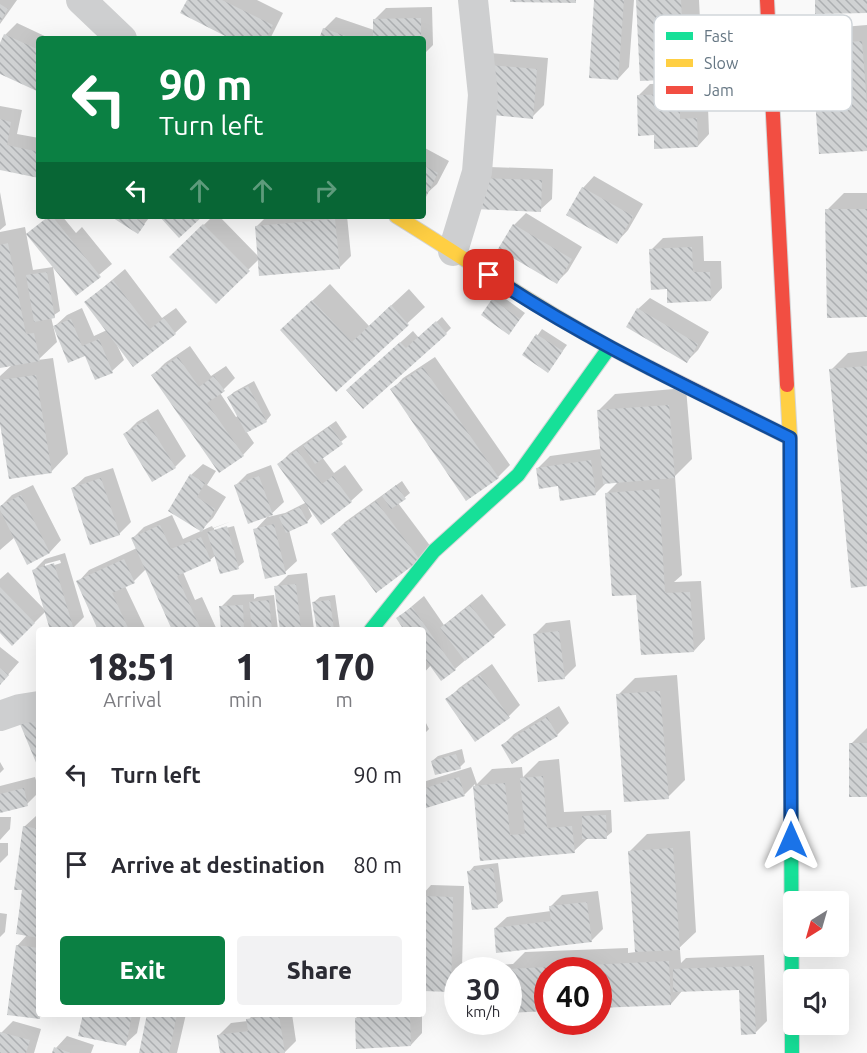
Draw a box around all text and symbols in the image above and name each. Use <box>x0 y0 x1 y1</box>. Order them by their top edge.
legend <box>654 15 852 111</box>
text: Fast <box>704 27 734 45</box>
text: Slow <box>704 54 739 72</box>
icon: left <box>60 60 138 138</box>
text: 90 m <box>159 61 253 108</box>
text: Jam <box>704 81 734 99</box>
text: Turn left <box>159 110 263 140</box>
icon: left <box>120 174 153 207</box>
icon: ahead <box>183 174 216 207</box>
icon: ahead <box>246 174 279 207</box>
icon: right <box>309 174 342 207</box>
pin <box>463 249 514 300</box>
icon: arrive <box>472 258 505 291</box>
text: 18:51 <box>87 646 177 687</box>
text: 1 <box>235 646 256 687</box>
text: 170 <box>314 646 375 687</box>
text: Arrival <box>103 688 162 711</box>
text: min <box>229 688 262 711</box>
text: m <box>336 688 353 711</box>
icon: left <box>60 758 93 791</box>
text: Turn left <box>111 762 201 787</box>
text: 90 m <box>353 762 402 787</box>
position arrow <box>759 808 823 872</box>
icon: arrive <box>60 848 93 881</box>
text: Arrive at destination <box>111 852 325 877</box>
text: 80 m <box>353 852 402 877</box>
north arrow <box>783 891 849 957</box>
map controls <box>783 891 849 1035</box>
button: Exit <box>60 936 225 1005</box>
button: Share <box>237 936 402 1005</box>
speed limit sign: 40 <box>534 957 612 1035</box>
button: sound <box>783 969 849 1035</box>
text: 30 <box>466 972 500 1006</box>
text: km/h <box>466 1003 500 1020</box>

